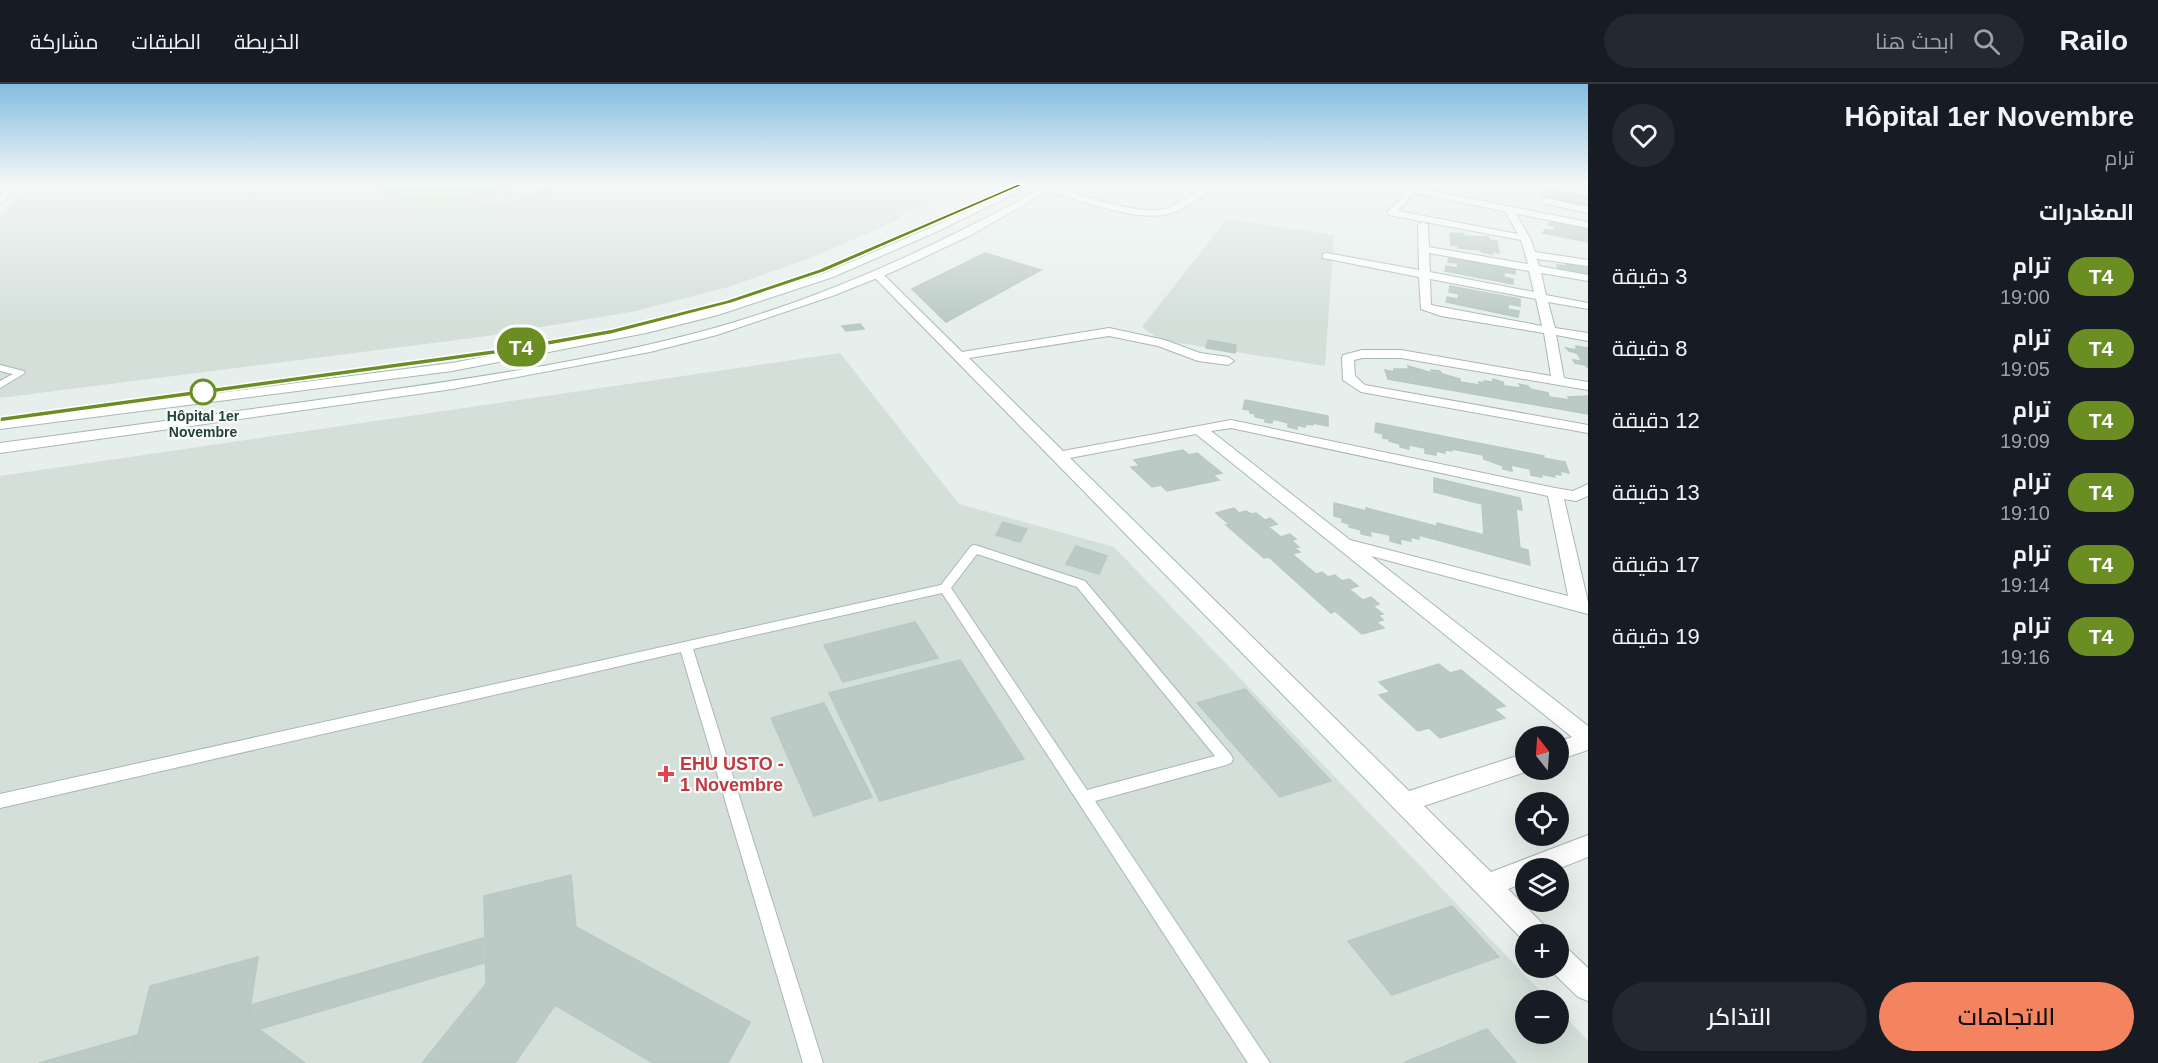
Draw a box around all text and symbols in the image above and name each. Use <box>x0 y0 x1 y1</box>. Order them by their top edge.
search box <box>1604 14 2024 68</box>
icon: search <box>1970 25 2003 58</box>
text: Railo <box>2060 25 2128 56</box>
text: ابحث هنا <box>1875 29 1955 54</box>
text: مشاركة <box>30 30 99 53</box>
text: الطبقات <box>132 30 201 53</box>
text: الخريطة <box>234 30 300 53</box>
text: Hôpital 1er Novembre <box>1845 101 2134 132</box>
button: heart <box>1612 104 1675 167</box>
text: ترام <box>2105 147 2134 169</box>
text: المغادرات <box>2039 200 2134 225</box>
text: ترام <box>2013 253 2050 278</box>
text: 3 دقيقة <box>1612 264 1688 289</box>
text: T4 <box>2089 265 2113 288</box>
text: 19:00 <box>2000 286 2050 308</box>
text: ترام <box>2013 325 2050 350</box>
line badge: T4 <box>494 328 548 366</box>
text: T4 <box>509 336 533 359</box>
text: 8 دقيقة <box>1612 336 1688 361</box>
text: T4 <box>2089 337 2113 360</box>
text: 19:05 <box>2000 358 2050 380</box>
marker: Hôpital 1er Novembre <box>190 379 216 405</box>
text: ترام <box>2013 397 2050 422</box>
place label: Hôpital 1er Novembre <box>167 408 240 440</box>
text: 12 دقيقة <box>1612 408 1700 433</box>
text: T4 <box>2089 409 2113 432</box>
text: 19:09 <box>2000 430 2050 452</box>
text: ترام <box>2013 469 2050 494</box>
text: 13 دقيقة <box>1612 480 1700 505</box>
text: T4 <box>2089 481 2113 504</box>
text: 19:10 <box>2000 502 2050 524</box>
text: ترام <box>2013 541 2050 566</box>
text: 17 دقيقة <box>1612 552 1700 577</box>
text: T4 <box>2089 553 2113 576</box>
text: 19:14 <box>2000 574 2050 596</box>
text: ترام <box>2013 613 2050 638</box>
text: 19 دقيقة <box>1612 624 1700 649</box>
text: T4 <box>2089 625 2113 648</box>
text: 19:16 <box>2000 646 2050 668</box>
north arrow <box>1515 726 1569 780</box>
map controls <box>1515 726 1569 1044</box>
place label: EHU USTO - 1 Novembre <box>680 754 784 795</box>
marker: EHU USTO - 1 Novembre <box>657 765 675 783</box>
button: locate <box>1515 792 1569 846</box>
button: layers <box>1515 858 1569 912</box>
button: + <box>1515 924 1569 978</box>
button: التذاكر <box>1612 982 1867 1051</box>
button: الاتجاهات <box>1879 982 2134 1051</box>
button: − <box>1515 990 1569 1044</box>

